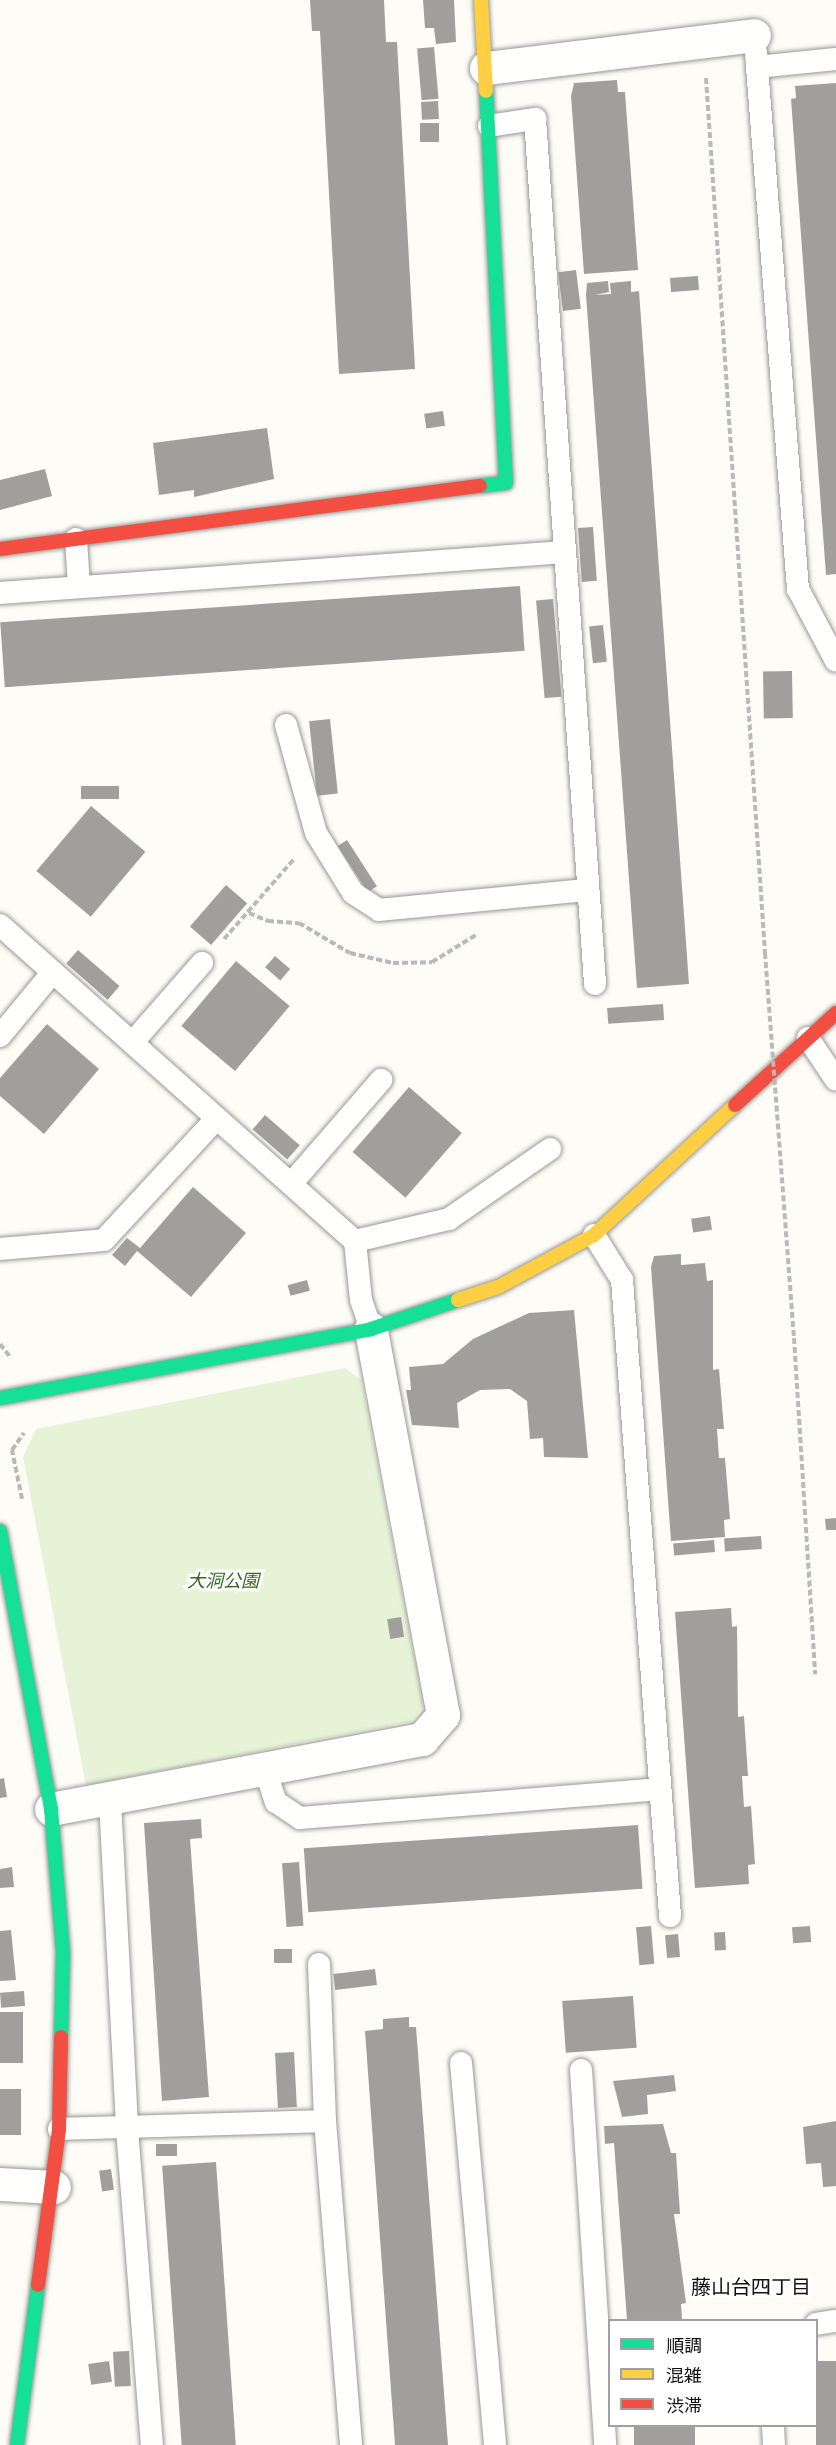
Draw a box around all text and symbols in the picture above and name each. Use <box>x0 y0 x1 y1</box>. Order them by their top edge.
park label: 大洞公園 <box>187 1570 259 1592</box>
district label: 藤山台四丁目 <box>691 2275 811 2299</box>
legend <box>608 2319 818 2427</box>
text: 順調 <box>666 2335 702 2356</box>
text: 混雑 <box>666 2365 702 2386</box>
text: 渋滞 <box>666 2395 702 2416</box>

